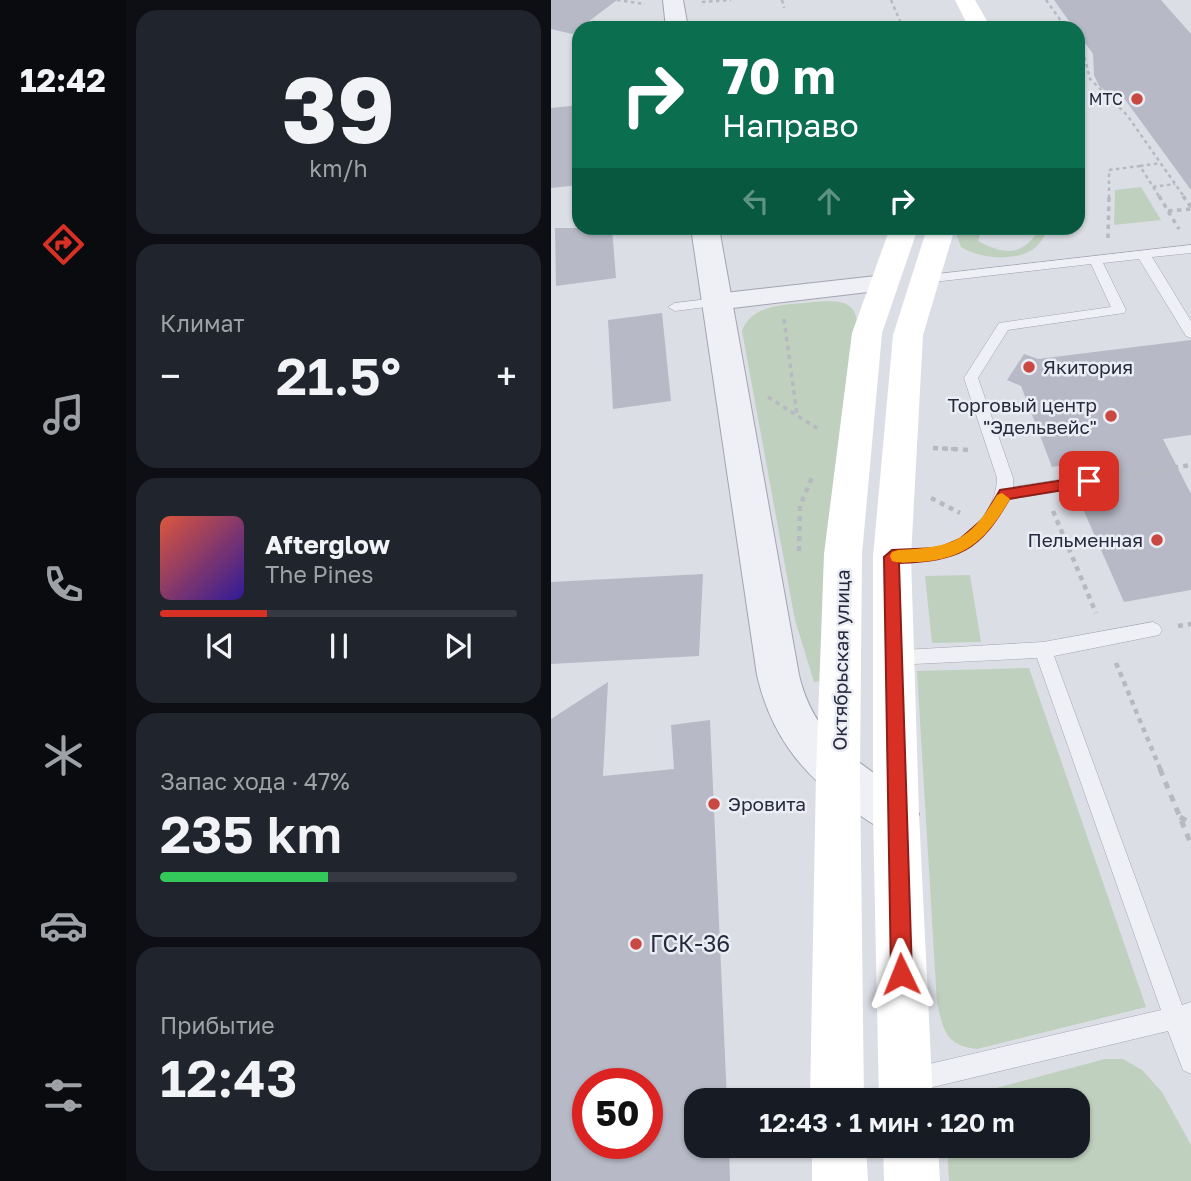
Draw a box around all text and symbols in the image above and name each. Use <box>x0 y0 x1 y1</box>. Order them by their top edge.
text: 70 m <box>722 46 836 105</box>
icon: right <box>607 49 698 140</box>
text: 39 <box>282 54 395 163</box>
text: 12:42 <box>20 61 106 99</box>
place label: МТС <box>1089 89 1123 109</box>
marker: МТС <box>1129 91 1145 107</box>
text: Направо <box>722 106 859 144</box>
text: km/h <box>309 154 368 182</box>
icon: left <box>737 182 775 220</box>
icon: ahead <box>810 182 848 220</box>
icon: right <box>883 182 921 220</box>
icon: directions <box>39 220 88 269</box>
text: Климат <box>160 309 245 337</box>
text: 21.5° <box>276 344 401 406</box>
text: − <box>160 353 181 398</box>
text: + <box>496 353 517 398</box>
place label: Якитория <box>1043 355 1133 378</box>
marker: Якитория <box>1021 359 1037 375</box>
icon: music <box>39 390 88 439</box>
place label: Торговый центр "Эдельвейс" <box>948 393 1097 438</box>
marker: Торговый центр "Эдельвейс" <box>1103 408 1119 424</box>
pin <box>1059 451 1119 511</box>
icon: arrive <box>1070 462 1108 500</box>
place label: Пельменная <box>1027 528 1143 551</box>
text: Afterglow <box>265 529 390 560</box>
marker: Пельменная <box>1149 532 1165 548</box>
icon: phone <box>39 560 88 609</box>
text: The Pines <box>265 560 373 588</box>
street label: Октябрьская улица <box>827 569 854 751</box>
icon: previous <box>201 627 239 665</box>
icon: pause <box>320 627 358 665</box>
icon: next <box>439 627 477 665</box>
icon: climate <box>39 731 88 780</box>
text: Запас хода · 47% <box>160 767 350 795</box>
place label: Эровита <box>728 792 806 815</box>
marker: Эровита <box>706 796 722 812</box>
text: 235 km <box>160 802 342 864</box>
icon: car <box>39 901 88 950</box>
place label: ГСК-36 <box>650 929 730 957</box>
marker: ГСК-36 <box>628 936 644 952</box>
position arrow <box>864 937 938 1011</box>
text: Прибытие <box>160 1011 275 1039</box>
text: 12:43 <box>160 1046 298 1108</box>
speed limit sign: 50 <box>572 1068 663 1159</box>
icon: filters <box>39 1071 88 1120</box>
text: 12:43 · 1 мин · 120 m <box>759 1107 1015 1138</box>

